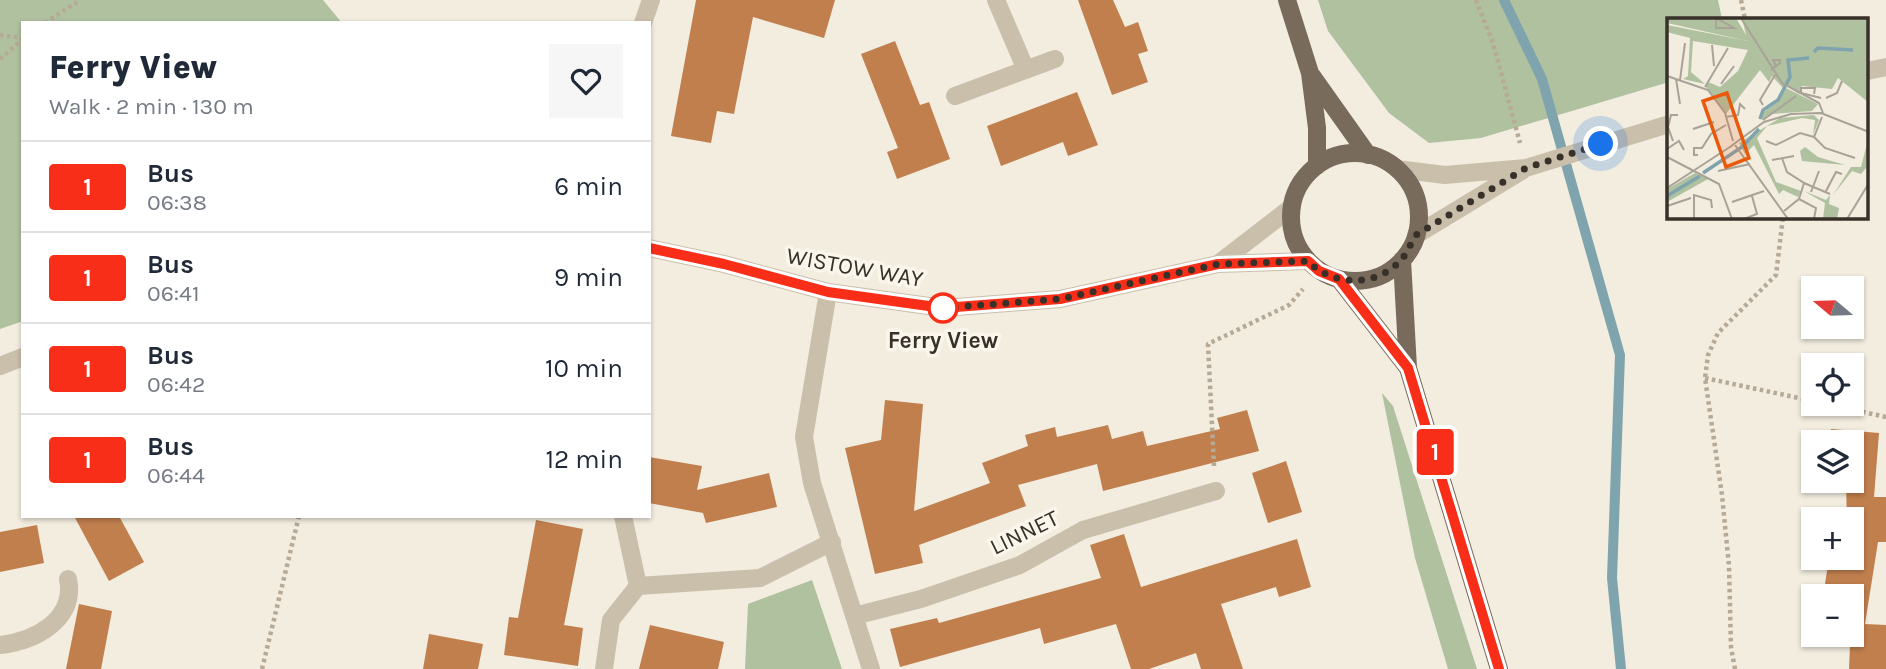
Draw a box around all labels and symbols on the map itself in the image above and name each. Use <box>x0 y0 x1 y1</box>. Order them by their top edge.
inset map <box>1667 18 1868 219</box>
your location <box>1583 126 1618 161</box>
street label: WISTOW WAY <box>784 242 926 293</box>
north arrow <box>1801 276 1864 340</box>
marker: Ferry View <box>928 293 958 323</box>
place label: Ferry View <box>888 327 999 354</box>
line badge: 1 <box>1412 429 1458 475</box>
street label: LINNET <box>985 504 1063 561</box>

